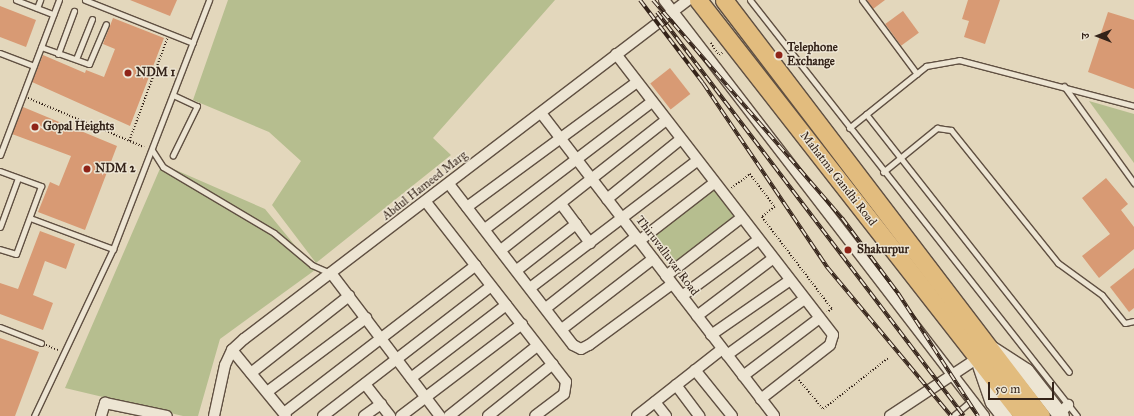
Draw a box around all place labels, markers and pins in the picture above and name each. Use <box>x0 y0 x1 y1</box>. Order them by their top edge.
place label: Telephone Exchange <box>787 41 838 69</box>
marker: Telephone Exchange <box>774 50 784 60</box>
place label: NDM 1 <box>136 66 175 80</box>
marker: NDM 1 <box>123 68 133 78</box>
place label: Gopal Heights <box>43 120 114 134</box>
marker: Gopal Heights <box>30 122 40 132</box>
place label: NDM 2 <box>95 162 135 176</box>
marker: NDM 2 <box>82 164 92 174</box>
place label: Shakurpur <box>857 243 909 257</box>
marker: Shakurpur <box>842 244 854 256</box>

